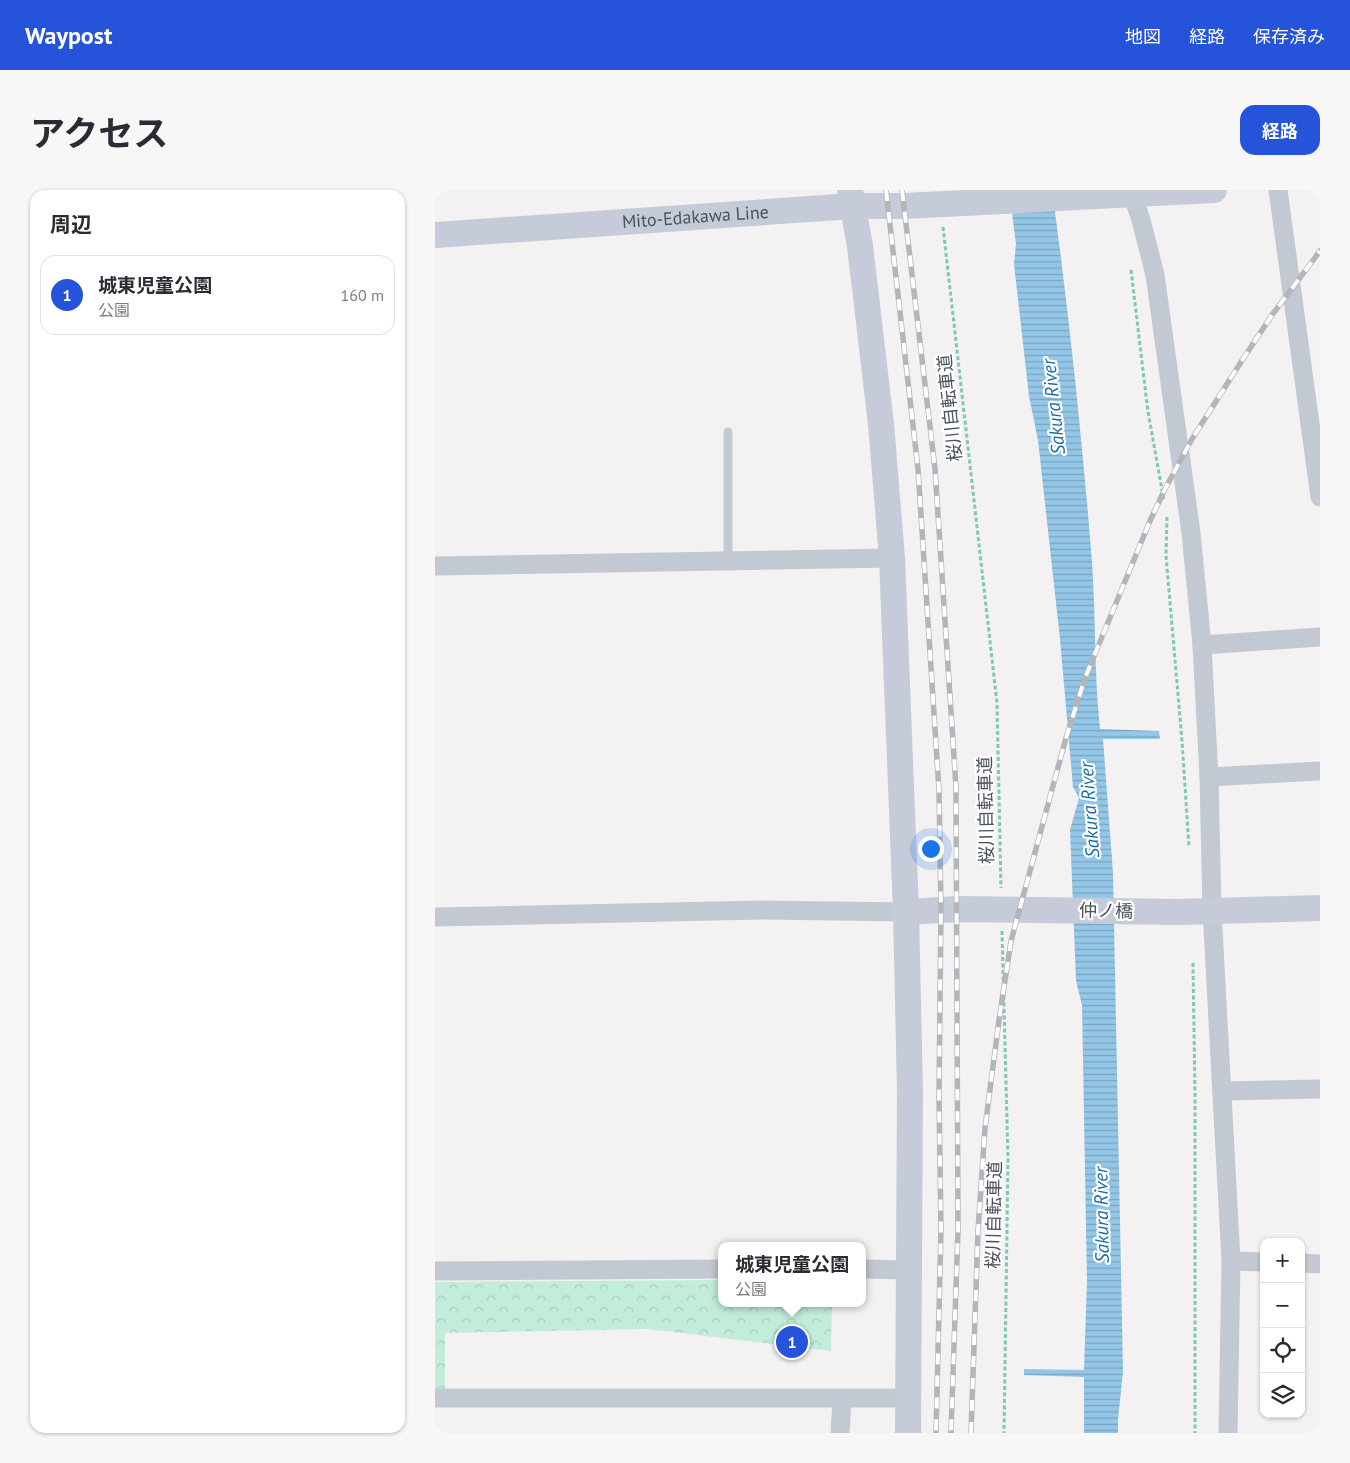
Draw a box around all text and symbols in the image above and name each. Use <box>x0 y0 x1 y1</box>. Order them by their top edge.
text: Waypost <box>25 20 112 51</box>
text: 地図 <box>1125 25 1161 48</box>
text: 経路 <box>1189 25 1225 48</box>
text: 保存済み <box>1253 25 1325 48</box>
button: 経路 <box>1240 105 1320 155</box>
text: アクセス <box>30 110 168 156</box>
street label: Mito-Edakawa Line <box>621 200 770 233</box>
text: 周辺 <box>50 211 92 238</box>
text: 城東児童公園 <box>98 273 212 297</box>
text: 1 <box>62 285 72 305</box>
text: 160 m <box>341 285 384 305</box>
text: 公園 <box>98 300 130 320</box>
street label: 桜川自転車道 <box>932 353 967 463</box>
water label: Sakura River <box>1036 356 1070 456</box>
street label: 桜川自転車道 <box>973 756 998 864</box>
water label: Sakura River <box>1074 759 1104 859</box>
your location <box>918 836 944 862</box>
street label: 仲ノ橋 <box>1079 899 1133 922</box>
street label: 桜川自転車道 <box>981 1161 1006 1269</box>
water label: Sakura River <box>1088 1165 1114 1263</box>
map controls <box>1260 1238 1305 1418</box>
button: + <box>1260 1238 1305 1283</box>
popup <box>718 1242 866 1307</box>
text: 城東児童公園 <box>735 1252 849 1276</box>
text: 公園 <box>735 1279 767 1299</box>
button: − <box>1260 1283 1305 1328</box>
pin: 1 <box>776 1323 808 1361</box>
button: locate <box>1260 1328 1305 1373</box>
button: layers <box>1260 1373 1305 1418</box>

